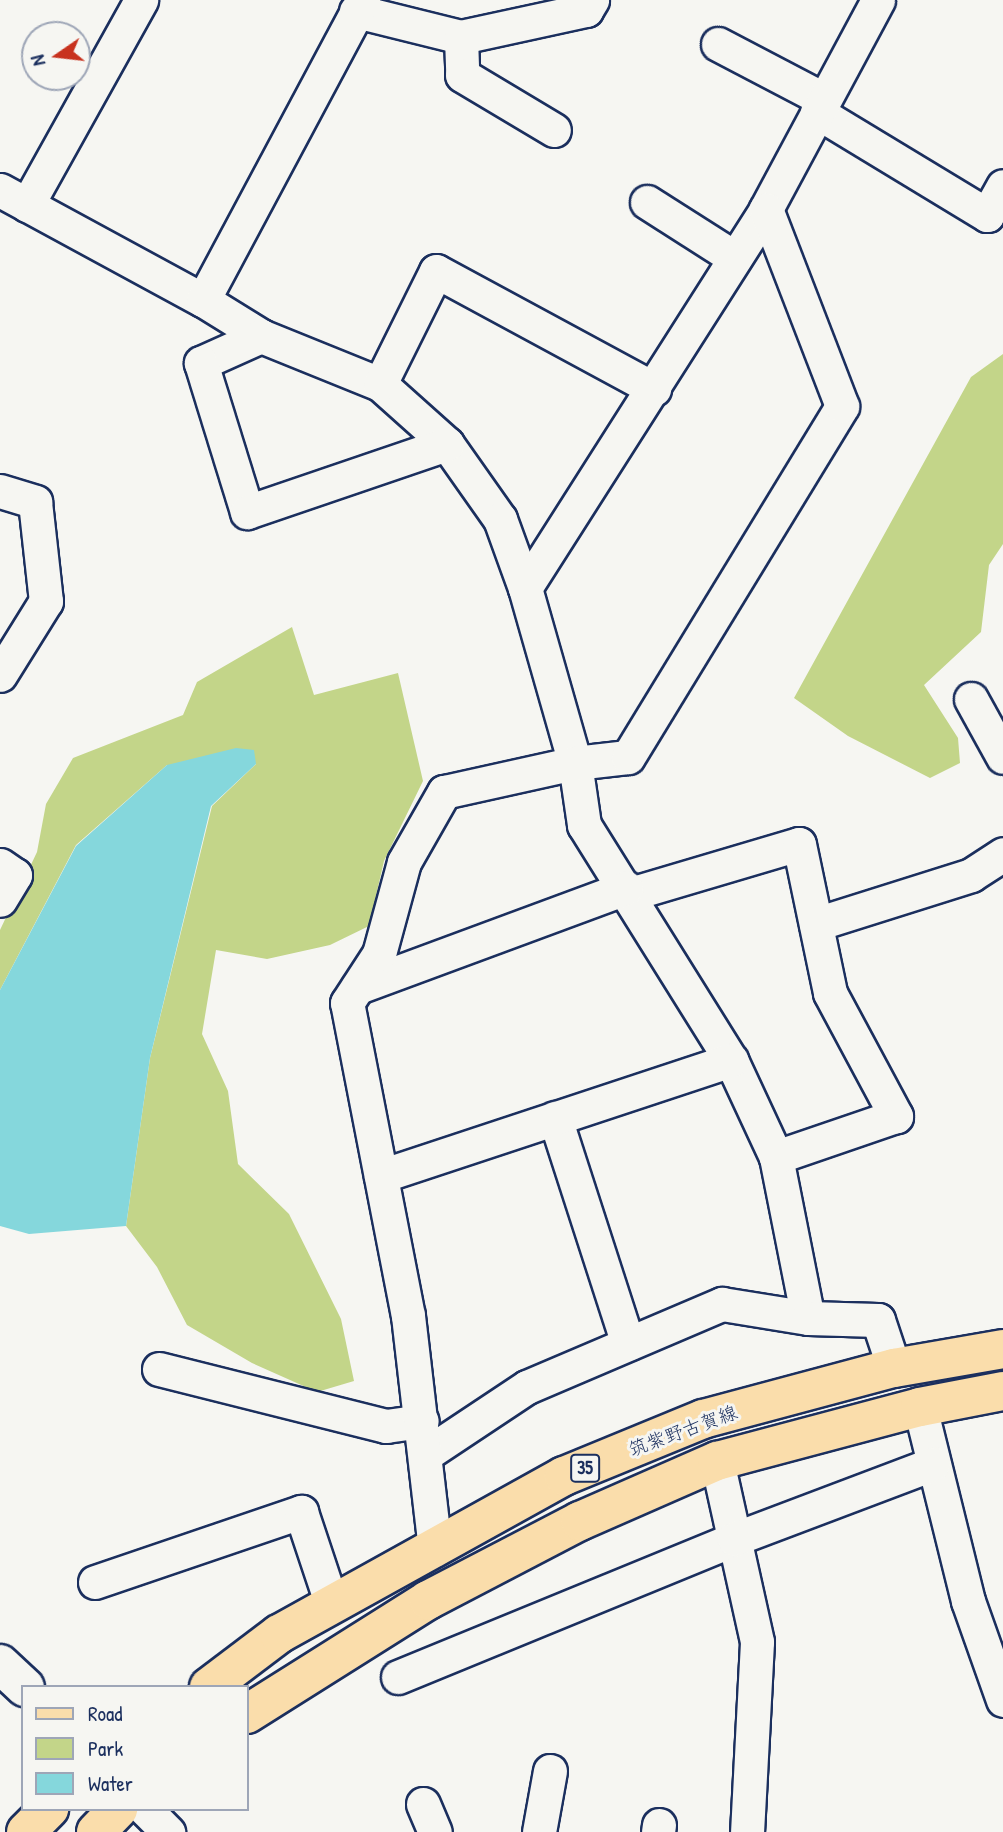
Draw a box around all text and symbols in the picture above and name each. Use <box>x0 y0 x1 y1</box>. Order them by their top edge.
north arrow <box>21 21 91 91</box>
text: N <box>24 53 51 69</box>
street label: 筑紫野古賀線 <box>626 1401 740 1461</box>
road number: 35 <box>569 1454 601 1483</box>
legend <box>21 1685 248 1811</box>
text: Road <box>88 1699 122 1728</box>
text: Park <box>88 1734 123 1763</box>
text: Water <box>88 1769 133 1798</box>

